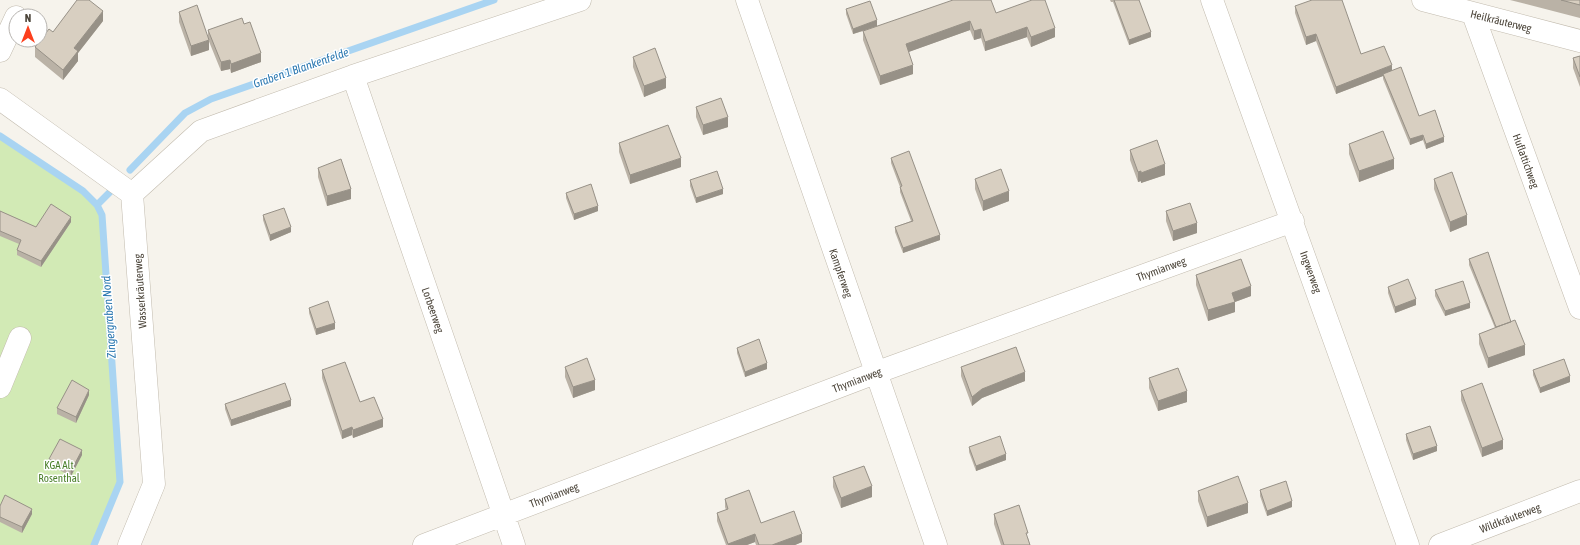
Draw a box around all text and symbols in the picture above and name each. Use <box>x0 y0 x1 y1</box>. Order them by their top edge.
north arrow <box>8 8 48 48</box>
street label: Heilkräuterweg <box>1469 8 1533 34</box>
text: N <box>25 12 31 24</box>
water label: Graben 1 Blankenfelde <box>251 45 351 91</box>
street label: Huflattichweg <box>1511 132 1542 190</box>
street label: Kampferweg <box>827 247 855 299</box>
street label: Ingwerweg <box>1298 249 1324 295</box>
street label: Wasserkräuterweg <box>131 253 149 329</box>
street label: Thymianweg <box>1135 254 1188 283</box>
water label: Zingergraben Nord <box>99 275 119 359</box>
street label: Lorbeerweg <box>420 286 446 335</box>
street label: Thymianweg <box>831 365 883 395</box>
park label: KGA Alt Rosenthal <box>38 459 80 484</box>
street label: Thymianweg <box>528 480 580 510</box>
street label: Wildkräuterweg <box>1478 501 1542 535</box>

